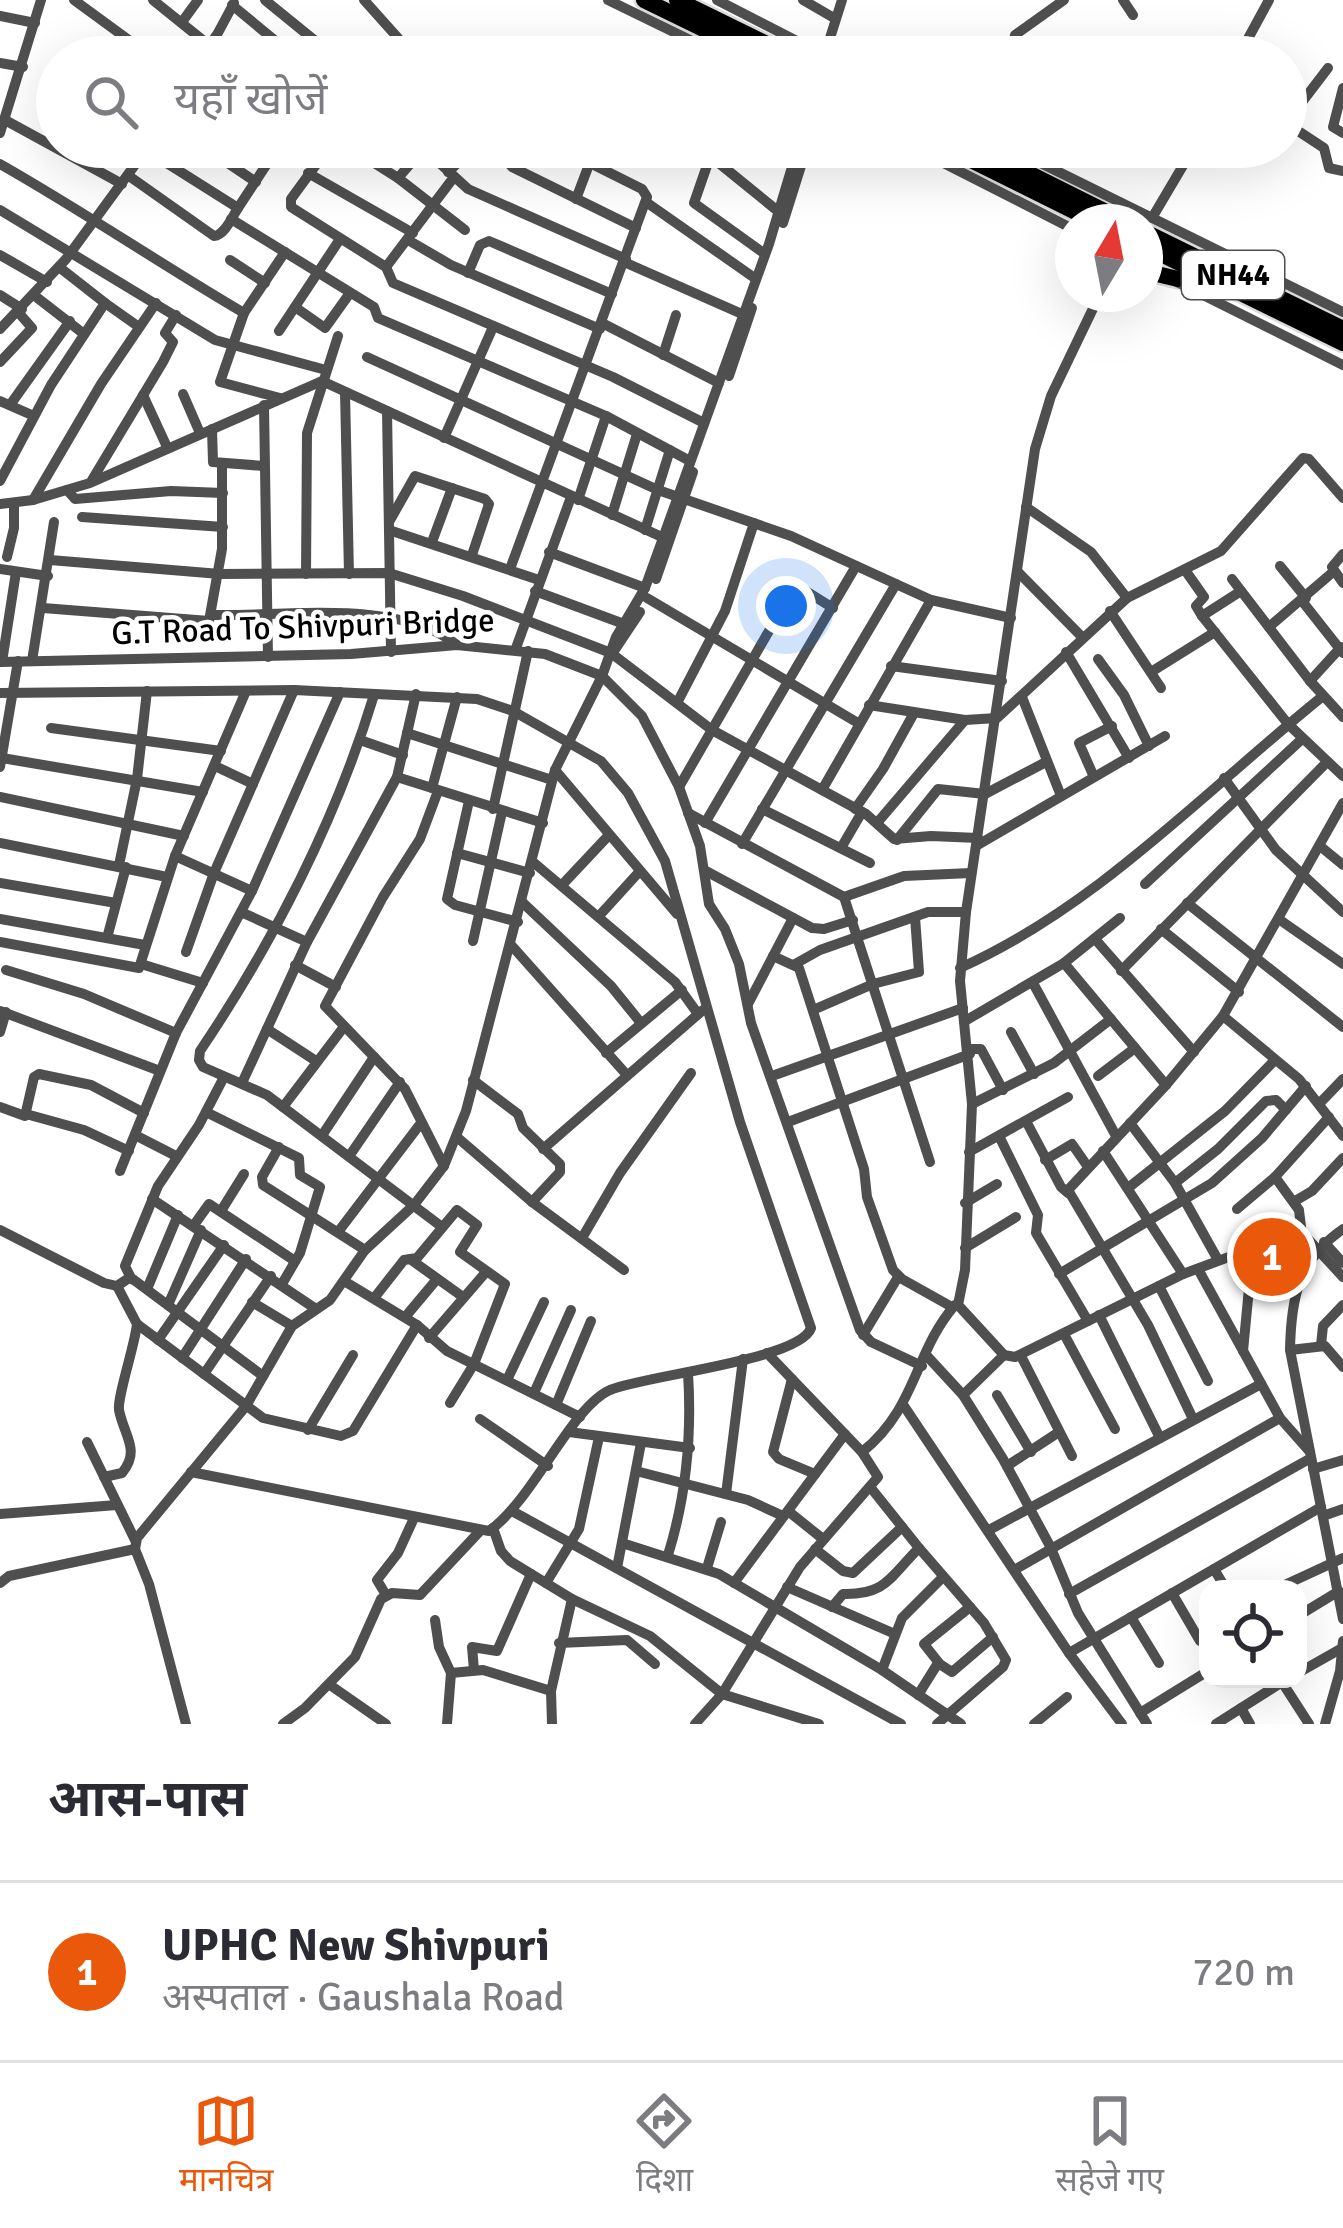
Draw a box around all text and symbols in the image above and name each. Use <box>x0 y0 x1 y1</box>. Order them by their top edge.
search box <box>36 36 1307 168</box>
icon: search <box>78 69 144 135</box>
text: यहाँ खोजें <box>174 72 327 127</box>
north arrow <box>1055 204 1163 312</box>
road number: NH44 <box>1182 251 1284 299</box>
your location <box>756 576 816 636</box>
street label: G.T Road To Shivpuri Bridge <box>111 600 495 654</box>
pin: 1 <box>1233 1212 1311 1302</box>
map controls <box>1199 1580 1307 1688</box>
button: locate <box>1199 1580 1307 1688</box>
text: आस-पास <box>48 1768 247 1831</box>
text: UPHC New Shivpuri <box>162 1918 550 1973</box>
text: 1 <box>76 1948 98 1996</box>
text: 720 m <box>1192 1948 1295 1996</box>
text: अस्पताल · Gaushala Road <box>162 1973 565 2021</box>
tab: मानचित्र <box>179 2088 273 2204</box>
tab: दिशा <box>631 2088 697 2204</box>
tab: सहेजे गए <box>1056 2088 1164 2204</box>

